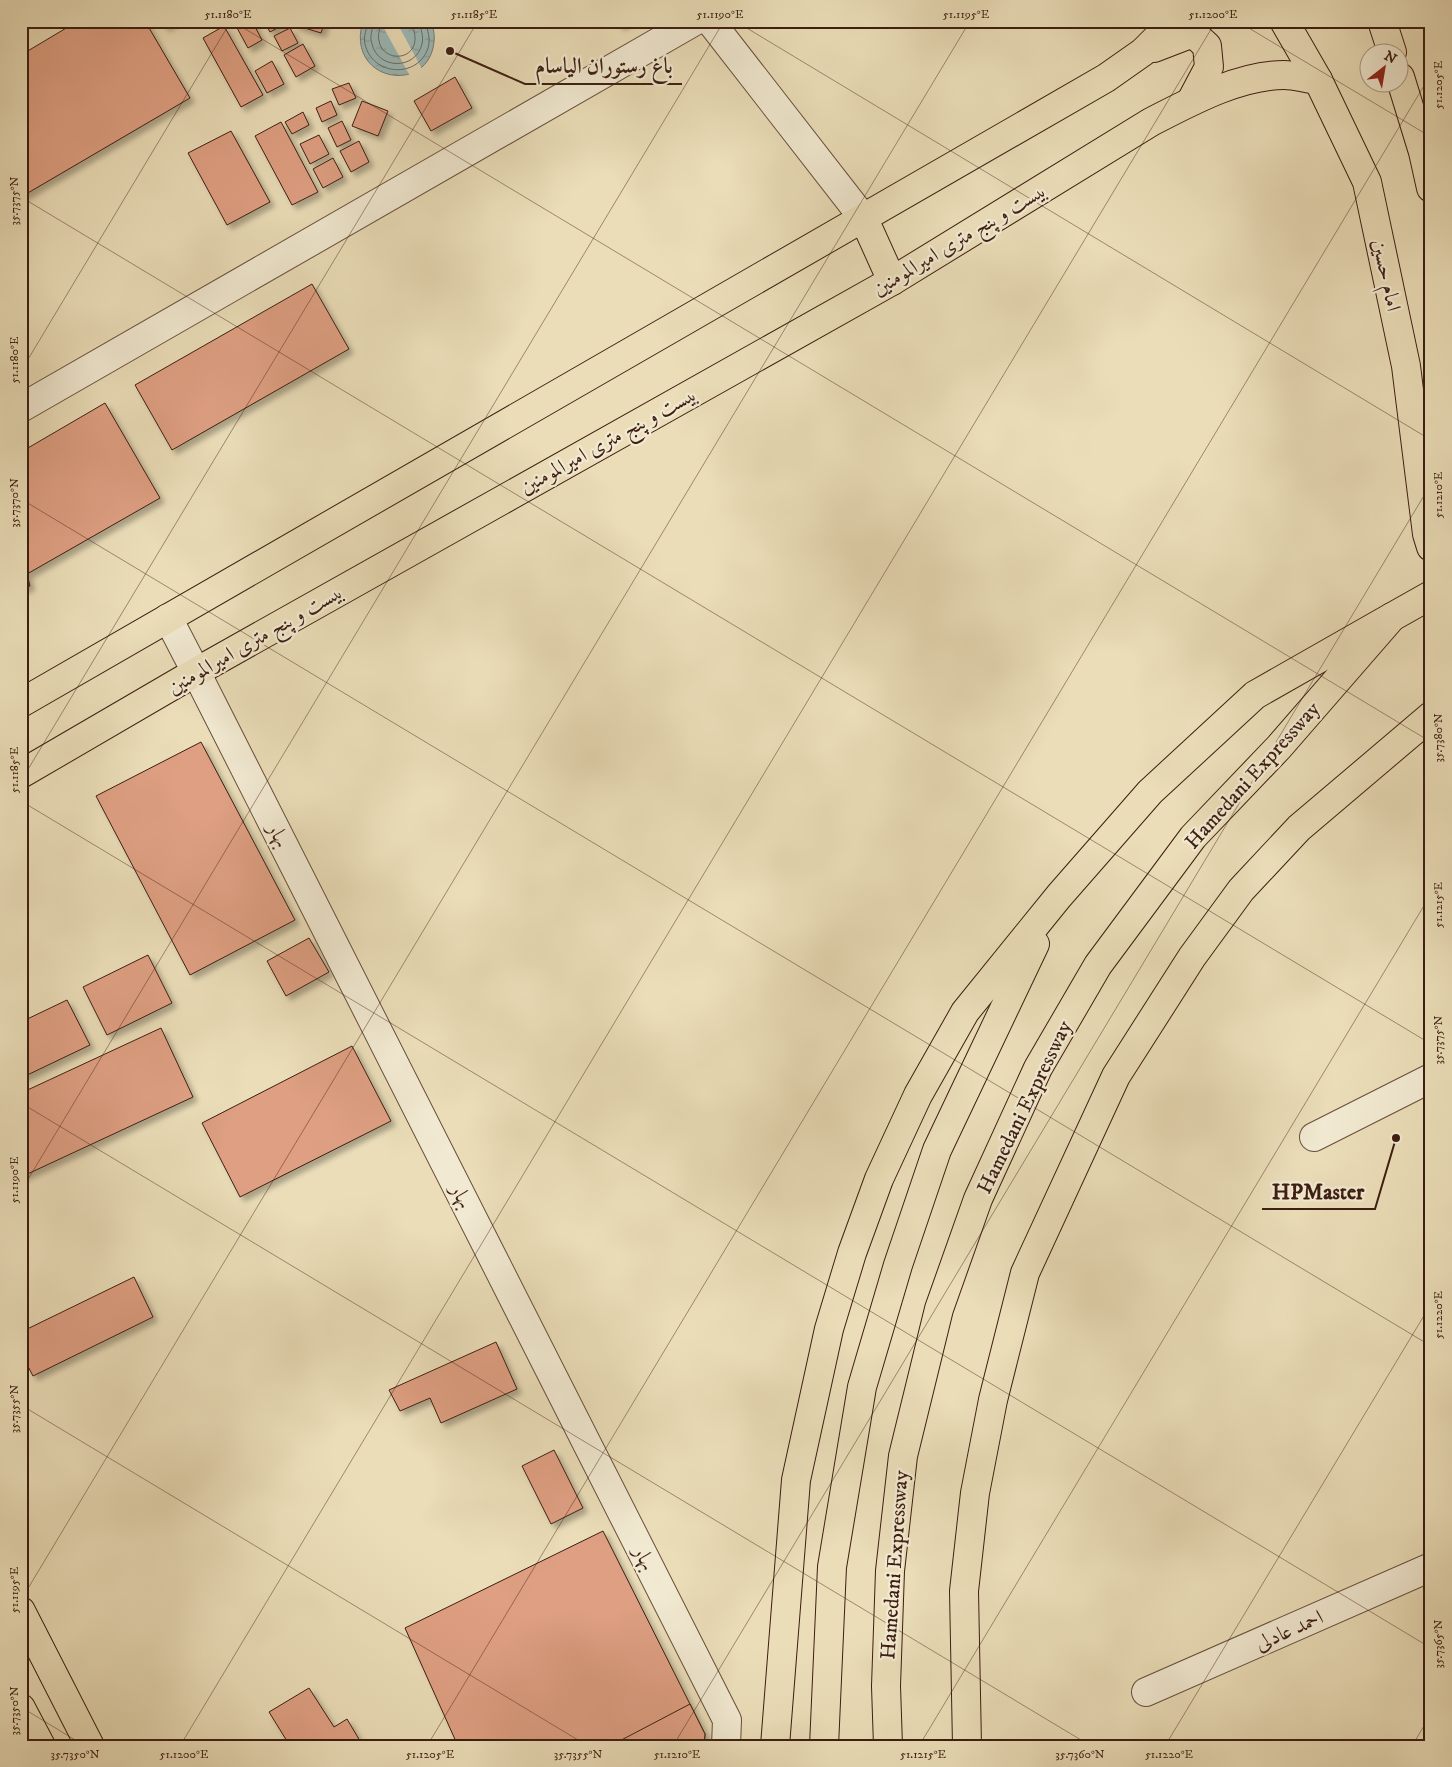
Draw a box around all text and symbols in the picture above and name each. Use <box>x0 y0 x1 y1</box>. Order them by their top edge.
text: 51.1180°E <box>205 7 252 22</box>
text: 51.1185°E <box>451 7 498 22</box>
text: 51.1190°E <box>697 7 744 22</box>
text: 51.1195°E <box>943 7 990 22</box>
text: 51.1200°E <box>1189 7 1238 22</box>
north arrow <box>1360 42 1410 92</box>
callout: باغ رستوران الیاسام <box>525 47 682 84</box>
text: N <box>1381 47 1400 69</box>
text: باغ رستوران الیاسام <box>535 53 673 85</box>
text: 51.1205°E <box>1431 60 1446 109</box>
text: 35.7375°N <box>7 176 22 225</box>
street label: بیست و پنج متری امیرالمومنین <box>868 178 1054 306</box>
street label: امام حسین <box>1362 237 1406 315</box>
text: 51.1180°E <box>7 336 22 383</box>
street label: بیست و پنج متری امیرالمومنین <box>515 381 704 505</box>
text: 51.1210°E <box>1431 471 1446 518</box>
text: 35.7370°N <box>7 478 22 528</box>
street label: بیست و پنج متری امیرالمومنین <box>163 579 350 705</box>
street label: Hamedani Expressway <box>1180 696 1327 855</box>
text: 35.7380°N <box>1431 713 1446 763</box>
text: 51.1185°E <box>7 746 22 793</box>
street label: بهار <box>260 817 295 852</box>
text: 51.1215°E <box>1431 881 1446 928</box>
text: 35.7375°N <box>1431 1015 1446 1064</box>
street label: Hamedani Expressway <box>972 1016 1079 1198</box>
text: 51.1190°E <box>7 1156 22 1203</box>
callout: HPMaster <box>1262 1172 1375 1209</box>
street label: بهار <box>443 1178 478 1213</box>
text: HPMaster <box>1272 1179 1365 1206</box>
text: 51.1220°E <box>1431 1290 1446 1339</box>
text: 35.7355°N <box>7 1385 22 1433</box>
street label: Hamedani Expressway <box>875 1469 915 1661</box>
street label: بهار <box>626 1540 661 1575</box>
text: 51.1195°E <box>7 1566 22 1613</box>
street label: احمد عادلی <box>1251 1604 1327 1657</box>
text: 35.7365°N <box>1431 1619 1446 1668</box>
text: 35.7350°N <box>7 1686 22 1736</box>
text: 35.7350°N <box>50 1747 100 1762</box>
text: 51.1200°E <box>160 1747 209 1762</box>
text: 51.1205°E <box>406 1747 455 1762</box>
text: 35.7355°N <box>554 1747 602 1762</box>
text: 51.1210°E <box>654 1747 701 1762</box>
text: 51.1215°E <box>900 1747 947 1762</box>
text: 35.7360°N <box>1055 1747 1105 1762</box>
text: 51.1220°E <box>1145 1747 1194 1762</box>

